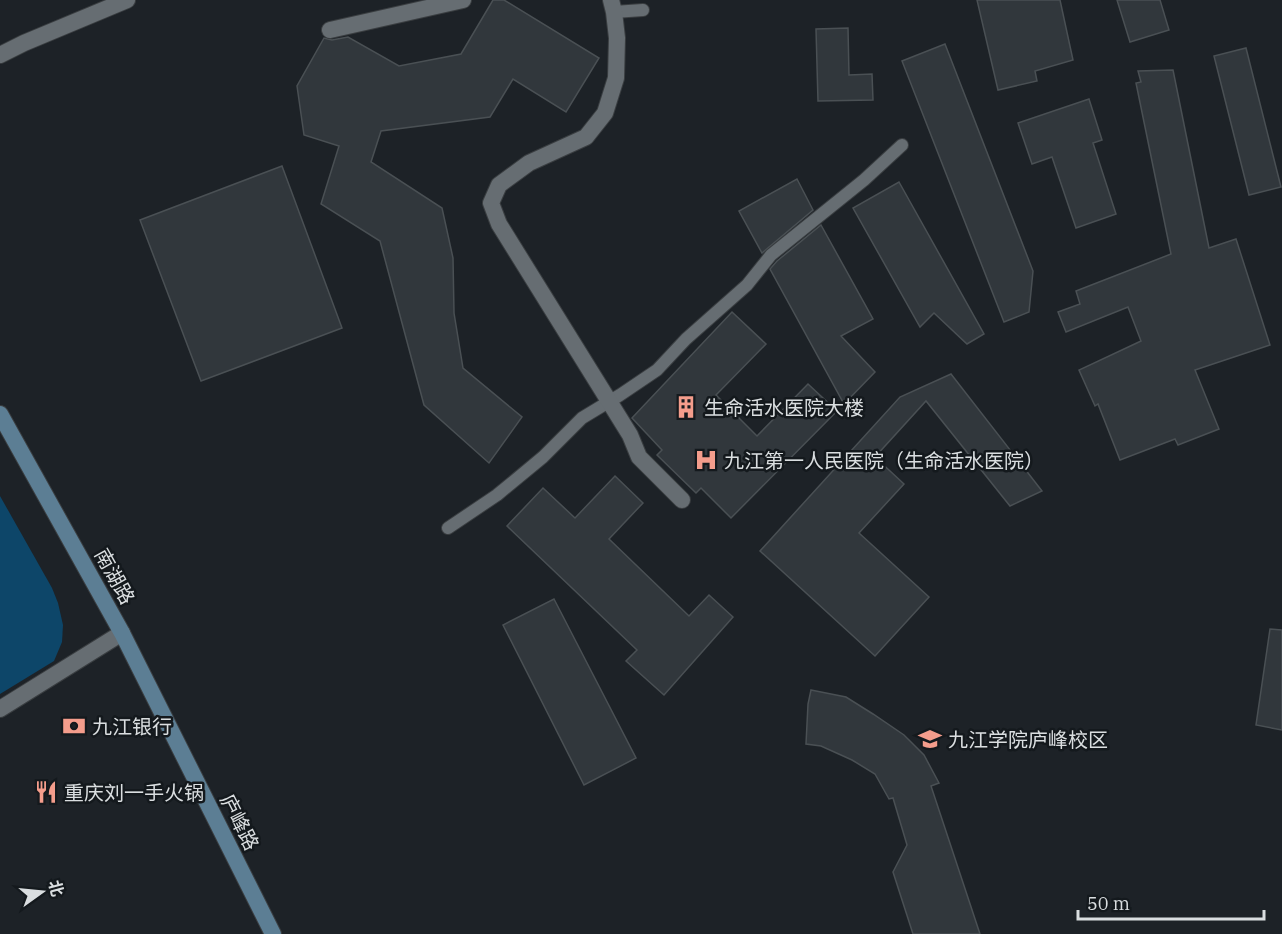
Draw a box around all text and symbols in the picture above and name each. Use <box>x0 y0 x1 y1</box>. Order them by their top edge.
building icon: 生命活水医院大楼 <box>673 394 699 420</box>
place label: 生命活水医院大楼 <box>704 394 864 421</box>
hospital icon: 九江第一人民医院（生命活水医院） <box>693 447 719 473</box>
place label: 九江第一人民医院（生命活水医院） <box>724 447 1044 474</box>
street label: 南湖路 <box>89 543 141 609</box>
bank icon: 九江银行 <box>61 713 87 739</box>
place label: 九江银行 <box>92 713 172 740</box>
school or university icon: 九江学院庐峰校区 <box>917 726 943 752</box>
place label: 九江学院庐峰校区 <box>948 726 1108 753</box>
restaurant icon: 重庆刘一手火锅 <box>33 779 59 805</box>
place label: 重庆刘一手火锅 <box>64 779 204 806</box>
street label: 庐峰路 <box>214 789 266 855</box>
north arrow <box>12 862 72 922</box>
text: 北 <box>45 878 68 898</box>
scale bar <box>1078 883 1264 921</box>
text: 50 m <box>1087 892 1130 915</box>

